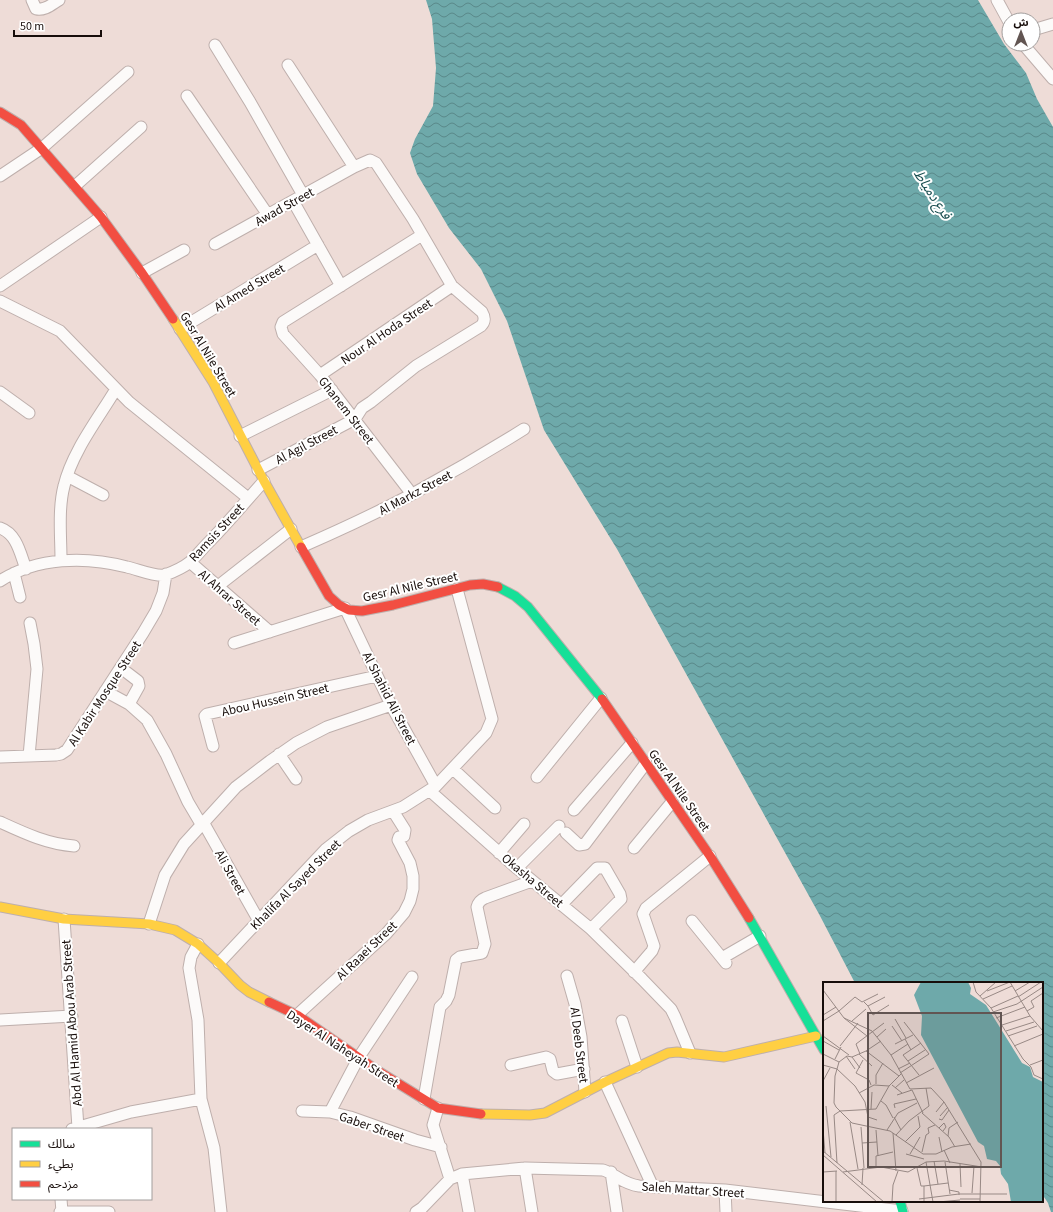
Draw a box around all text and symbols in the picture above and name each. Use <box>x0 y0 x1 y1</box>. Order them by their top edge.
scale bar <box>14 12 101 38</box>
north arrow <box>1001 12 1041 52</box>
text: ش <box>1013 15 1029 30</box>
text: 50 m <box>20 18 44 35</box>
water label: فرع دمياط <box>909 166 956 224</box>
street label: Awad Street <box>252 183 318 231</box>
street label: Al Amed Street <box>211 259 289 316</box>
street label: Nour Al Hoda Street <box>337 294 436 369</box>
street label: Gesr Al Nile Street <box>176 309 241 401</box>
street label: Ghanem Street <box>314 373 379 449</box>
street label: Al Agil Street <box>272 421 341 469</box>
street label: Al Markz Street <box>376 466 456 520</box>
street label: Ramsis Street <box>185 499 249 566</box>
street label: Al Ahrar Street <box>194 566 265 630</box>
street label: Gesr Al Nile Street <box>361 567 460 607</box>
street label: Al Kabir Mosque Street <box>64 637 146 750</box>
street label: Al Shahid Ali Street <box>358 649 421 749</box>
street label: Abou Hussein Street <box>220 679 331 721</box>
street label: Gesr Al Nile Street <box>644 746 715 836</box>
street label: Khalifa Al Sayed Street <box>246 835 346 934</box>
street label: Ali Street <box>210 847 250 899</box>
street label: Okasha Street <box>498 850 568 912</box>
street label: Al Raaei Street <box>332 917 402 984</box>
street label: Abd Al Hamid Abou Arab Street <box>57 938 87 1107</box>
inset map <box>823 982 1043 1202</box>
street label: Dayer Al Naheyah Street <box>283 1006 402 1092</box>
street label: Al Deeb Street <box>565 1006 593 1085</box>
street label: Gaber Street <box>337 1107 407 1147</box>
legend <box>12 1128 152 1200</box>
text: سالك <box>48 1136 75 1153</box>
text: بطيء <box>48 1156 74 1174</box>
text: مزدحم <box>48 1176 78 1193</box>
street label: Saleh Mattar Street <box>641 1177 746 1203</box>

